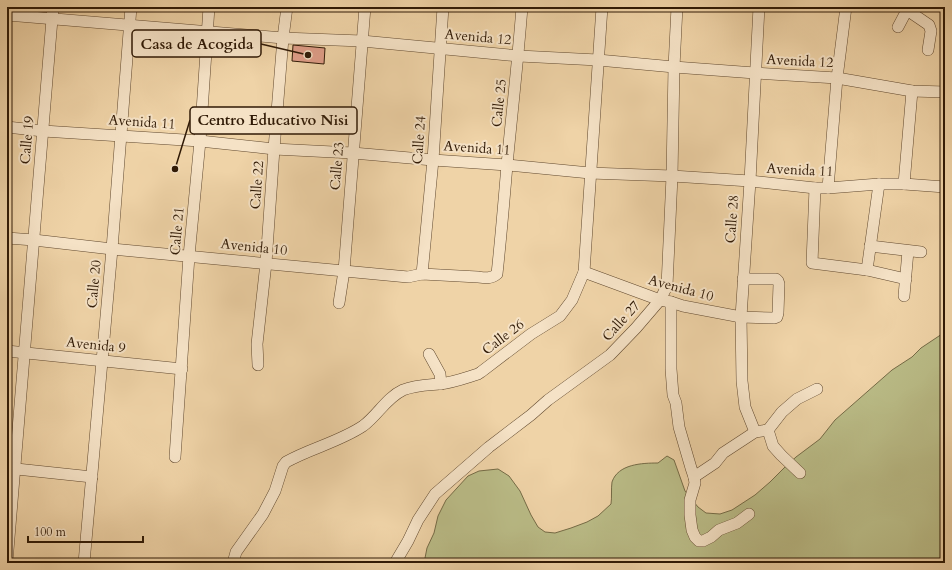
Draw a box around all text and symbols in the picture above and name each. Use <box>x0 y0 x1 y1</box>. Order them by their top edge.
street label: Avenida 12 <box>444 25 512 49</box>
callout: Casa de Acogida <box>132 30 261 57</box>
text: Casa de Acogida <box>141 34 254 54</box>
street label: Avenida 12 <box>766 50 834 72</box>
street label: Calle 25 <box>487 78 511 128</box>
callout: Centro Educativo Nisi <box>190 107 357 134</box>
street label: Avenida 11 <box>108 110 176 134</box>
text: Centro Educativo Nisi <box>197 110 349 130</box>
street label: Calle 19 <box>15 115 39 165</box>
street label: Calle 24 <box>408 115 430 165</box>
street label: Avenida 11 <box>443 136 511 160</box>
street label: Calle 23 <box>325 141 349 191</box>
street label: Avenida 11 <box>766 159 834 181</box>
street label: Calle 22 <box>246 160 268 210</box>
street label: Calle 28 <box>721 194 743 244</box>
street label: Calle 21 <box>165 206 189 256</box>
street label: Avenida 10 <box>220 234 288 260</box>
street label: Calle 20 <box>82 259 106 309</box>
street label: Avenida 10 <box>646 270 716 306</box>
street label: Calle 27 <box>598 297 644 345</box>
street label: Calle 26 <box>478 315 528 359</box>
street label: Avenida 9 <box>65 332 127 358</box>
scale bar <box>28 518 143 544</box>
text: 100 m <box>34 524 67 540</box>

